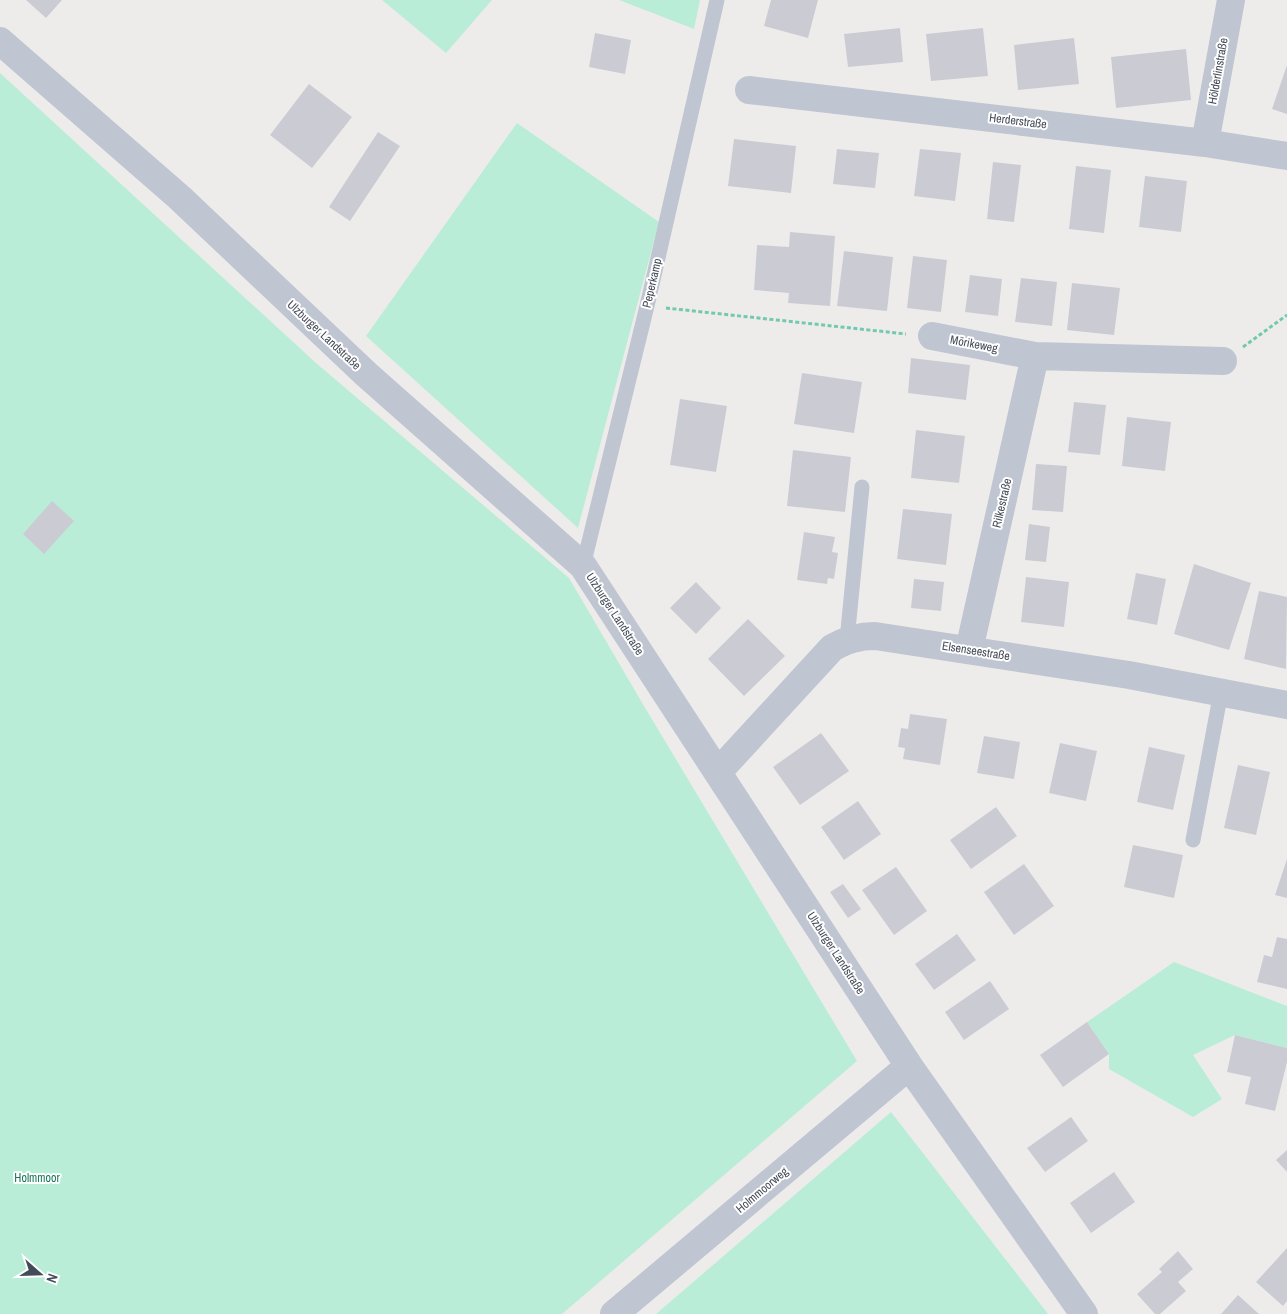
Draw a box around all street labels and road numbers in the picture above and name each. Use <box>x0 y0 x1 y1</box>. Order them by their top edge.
street label: Hölderlinstraße <box>1204 36 1232 106</box>
street label: Herderstraße <box>988 110 1048 132</box>
street label: Peperkamp <box>639 257 665 309</box>
street label: Ulzburger Landstraße <box>284 297 364 373</box>
street label: Mörikeweg <box>949 332 1000 357</box>
street label: Rilkestraße <box>989 477 1015 529</box>
street label: Ulzburger Landstraße <box>582 570 648 658</box>
street label: Elsenseestraße <box>941 638 1011 664</box>
street label: Ulzburger Landstraße <box>803 909 869 997</box>
street label: Holmmoorweg <box>733 1163 792 1217</box>

